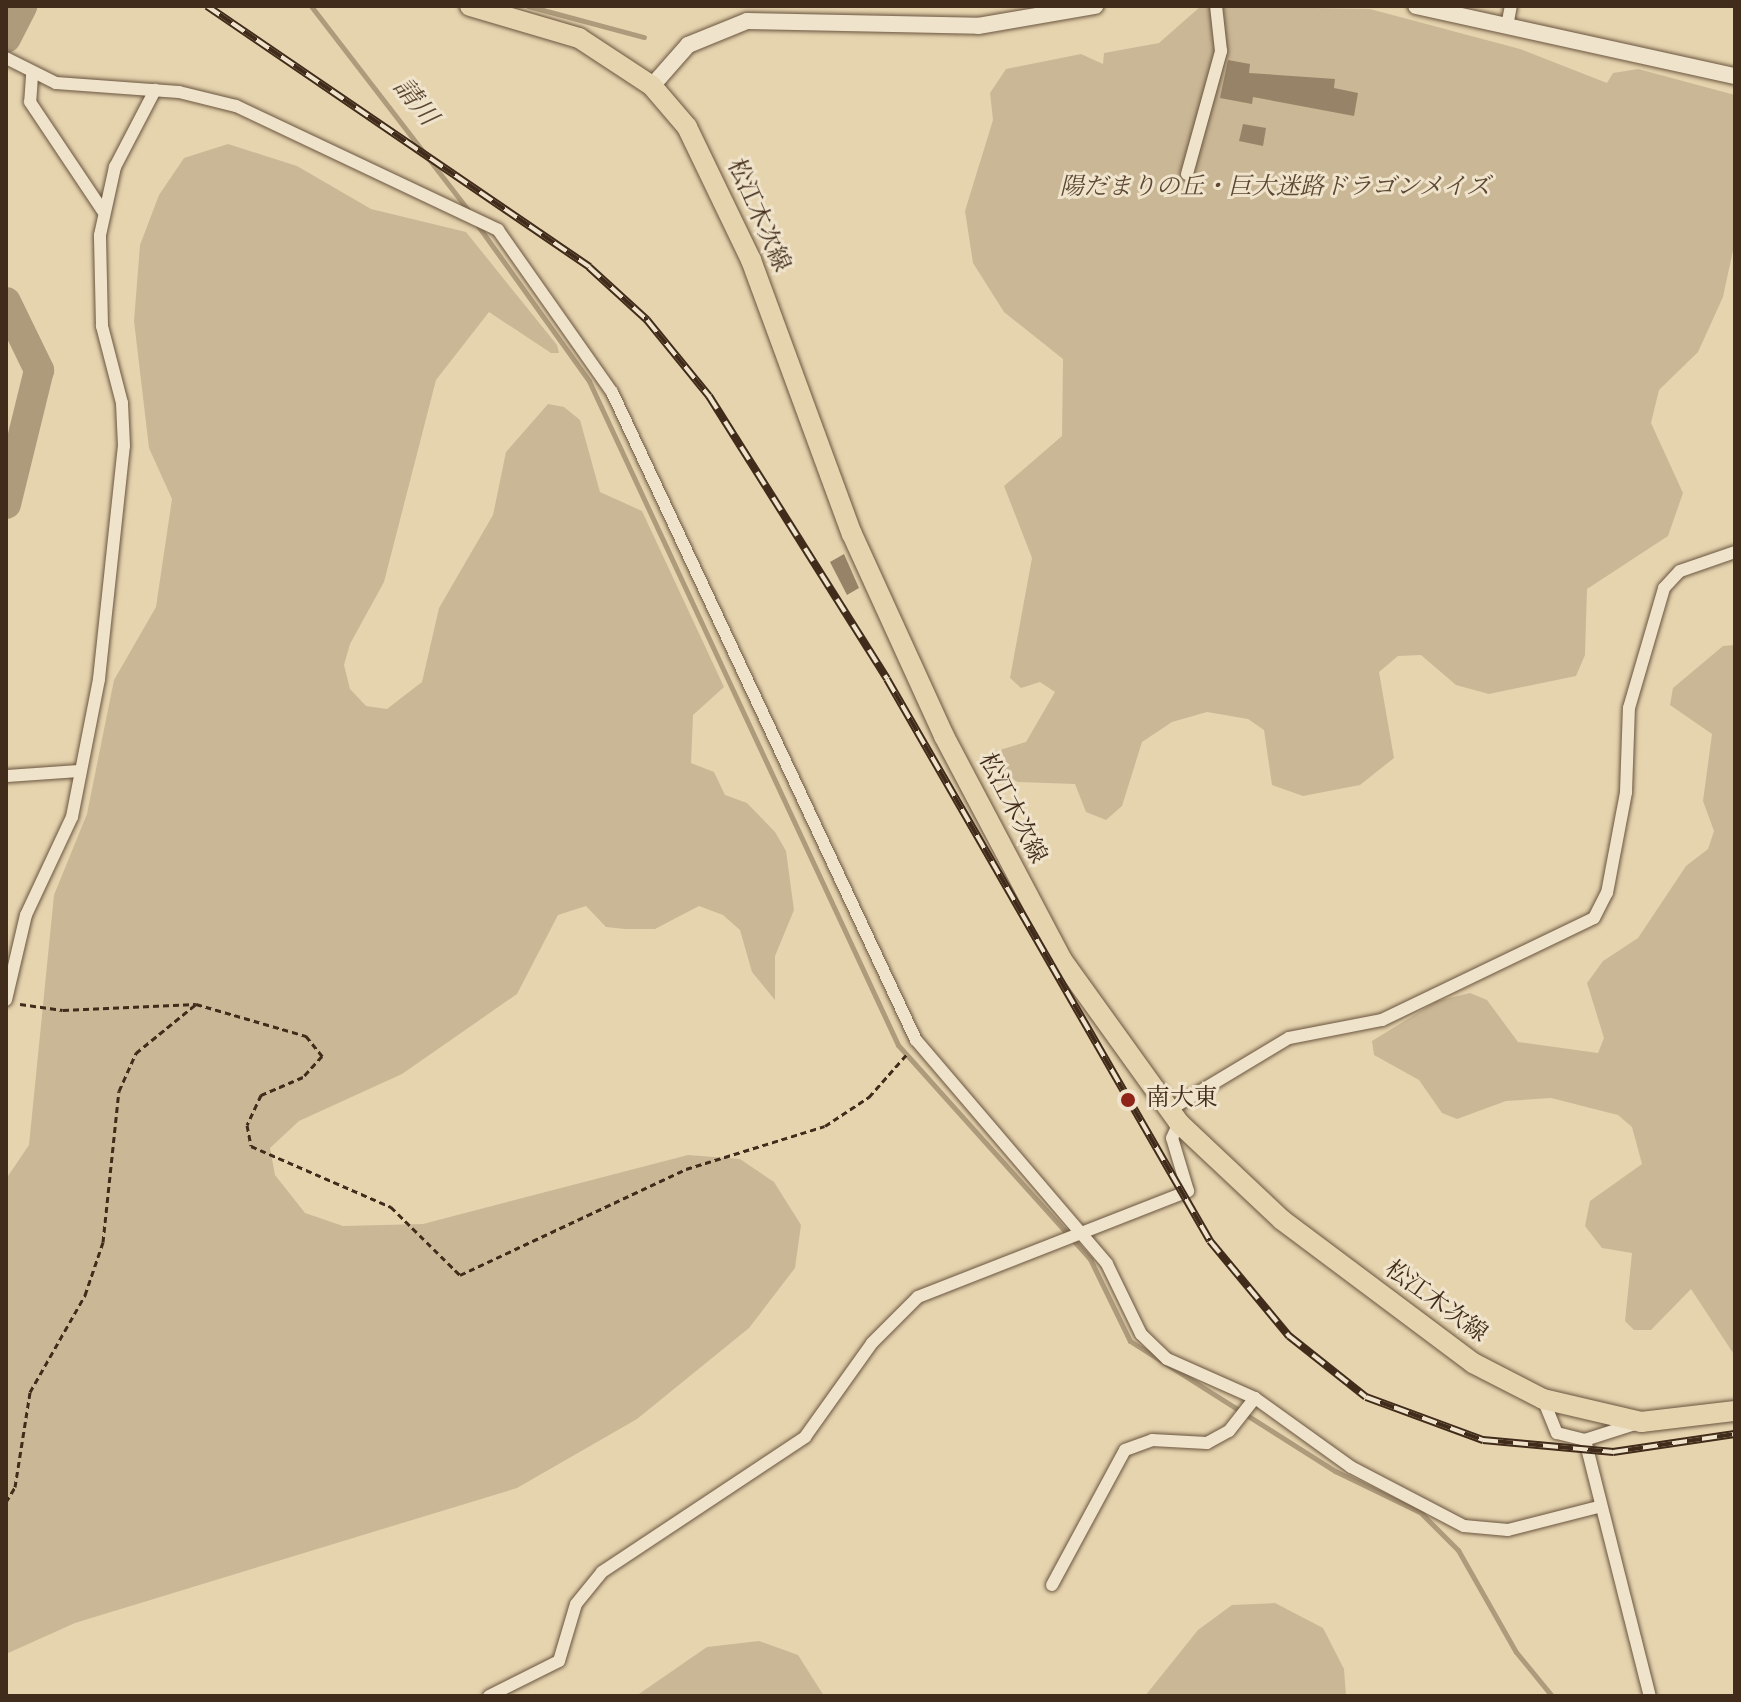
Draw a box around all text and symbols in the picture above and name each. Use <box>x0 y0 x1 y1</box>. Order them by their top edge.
water label: 請川 <box>386 73 442 133</box>
street label: 松江木次線 <box>719 155 795 277</box>
park label: 陽だまりの丘・巨大迷路ドラゴンメイズ <box>1059 175 1491 203</box>
street label: 松江木次線 <box>971 749 1051 869</box>
place label: 南大東 <box>1146 1086 1218 1114</box>
marker: 南大東 <box>1117 1089 1139 1111</box>
street label: 松江木次線 <box>1378 1256 1492 1350</box>

